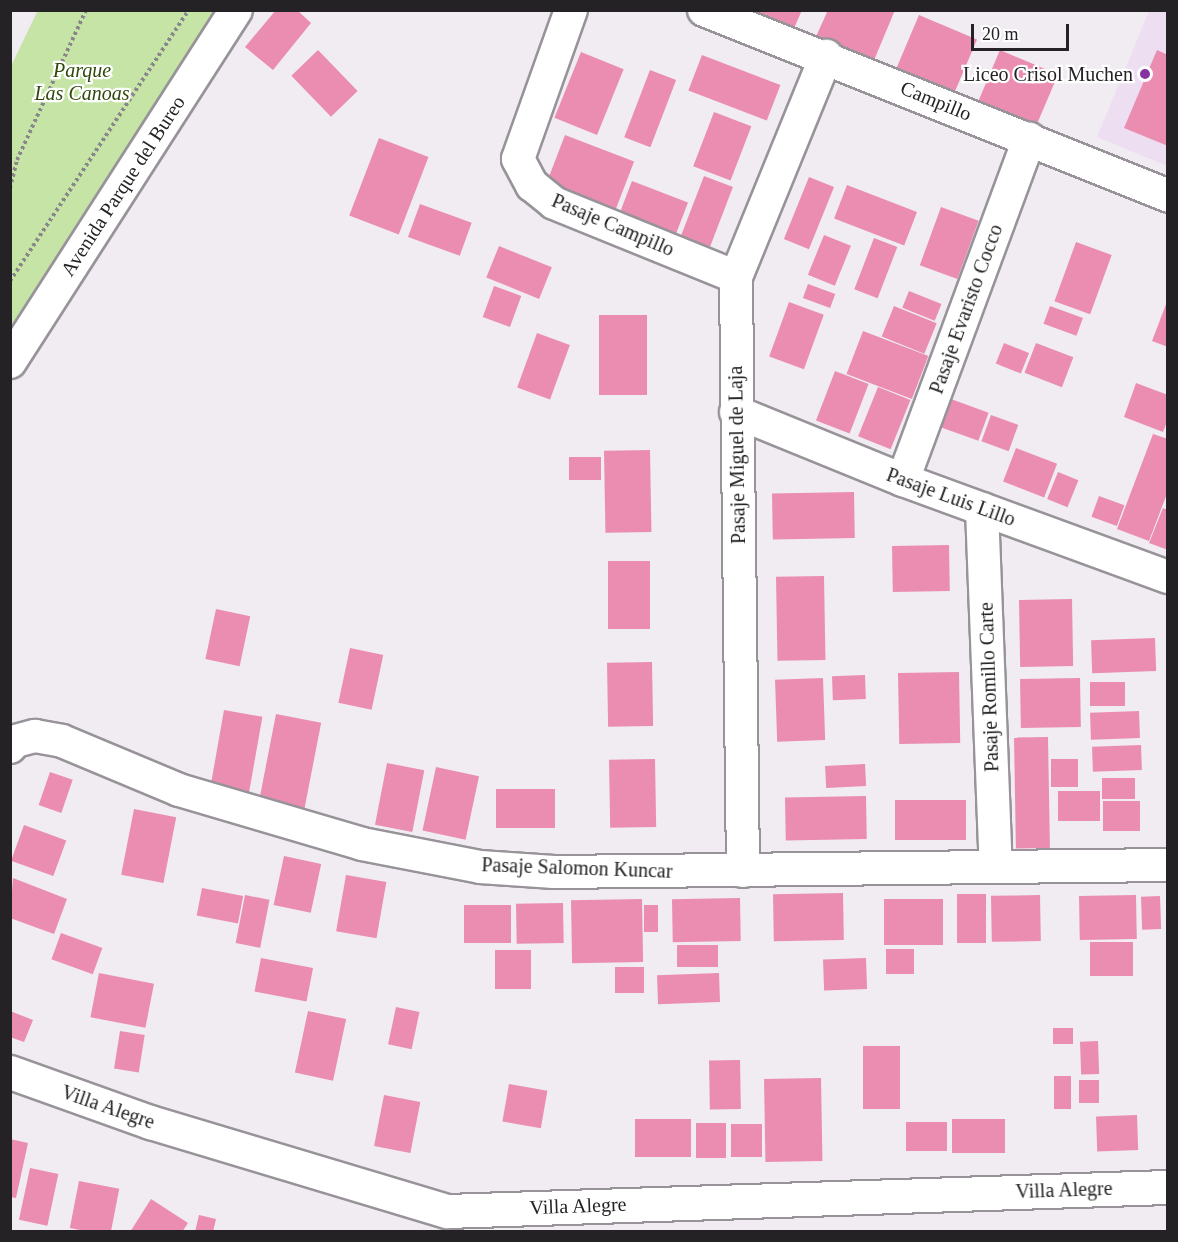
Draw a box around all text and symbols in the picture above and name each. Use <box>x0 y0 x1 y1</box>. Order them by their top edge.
scale bar <box>974 12 1072 50</box>
text: 20 m <box>982 24 1019 44</box>
park label: Parque Las Canoas <box>34 59 130 106</box>
place label: Liceo Crisol Muchen <box>963 62 1133 86</box>
marker: Liceo Crisol Muchen <box>1138 67 1152 81</box>
street label: Campillo <box>897 76 975 126</box>
street label: Avenida Parque del Bureo <box>56 91 190 281</box>
street label: Pasaje Campillo <box>548 188 678 262</box>
street label: Pasaje Evaristo Cocco <box>924 221 1008 397</box>
street label: Pasaje Miguel de Laja <box>723 366 751 544</box>
street label: Pasaje Luis Lillo <box>883 463 1019 531</box>
street label: Pasaje Romillo Carte <box>974 602 1004 772</box>
street label: Pasaje Salomon Kuncar <box>481 853 673 883</box>
street label: Villa Alegre <box>58 1080 158 1134</box>
street label: Villa Alegre <box>1015 1176 1113 1204</box>
street label: Villa Alegre <box>529 1192 627 1220</box>

